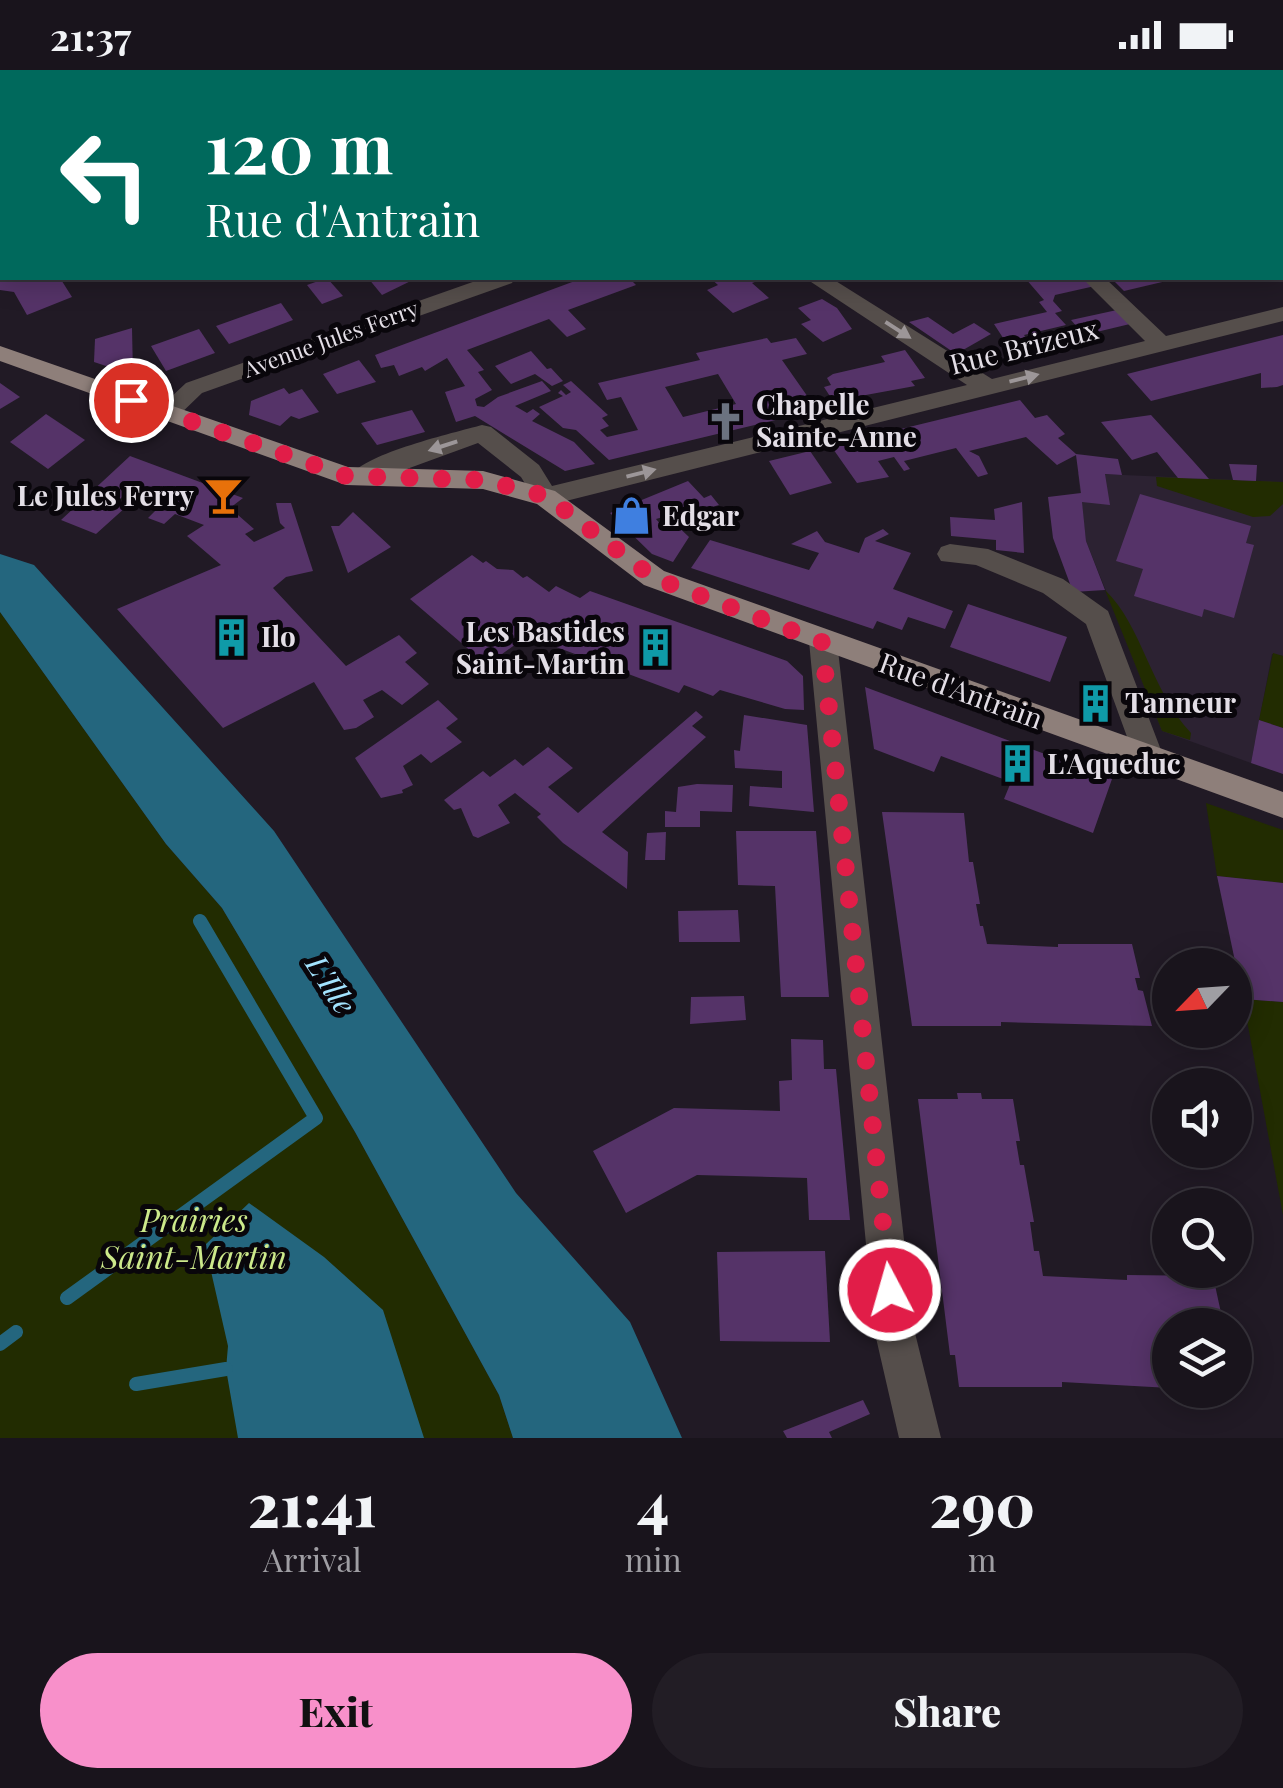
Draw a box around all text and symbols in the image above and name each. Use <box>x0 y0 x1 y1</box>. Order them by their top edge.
text: 21:37 <box>50 10 131 61</box>
text: 120 m <box>205 98 393 192</box>
icon: left <box>40 110 170 240</box>
text: Rue d'Antrain <box>205 188 480 248</box>
street label: Avenue Jules Ferry <box>238 292 422 384</box>
street label: Rue Brizeux <box>946 309 1102 382</box>
one-way arrow <box>885 321 912 339</box>
pin <box>89 358 174 443</box>
one-way arrow <box>1009 370 1040 385</box>
icon: arrive <box>104 373 159 428</box>
place label: Chapelle Sainte-Anne <box>756 385 917 454</box>
church icon: Chapelle Sainte-Anne <box>705 400 747 442</box>
one-way arrow <box>427 439 457 454</box>
one-way arrow <box>626 465 657 480</box>
bar icon: Le Jules Ferry <box>203 475 245 517</box>
place label: Le Jules Ferry <box>17 476 194 513</box>
shop icon: Edgar <box>611 495 653 537</box>
place label: Edgar <box>662 496 739 533</box>
place label: Les Bastides Saint-Martin <box>456 612 625 681</box>
building icon: Ilo <box>210 616 252 658</box>
place label: Ilo <box>261 617 296 654</box>
building icon: Les Bastides Saint-Martin <box>634 627 676 669</box>
street label: Rue d'Antrain <box>875 643 1049 736</box>
building icon: Tanneur <box>1074 682 1116 724</box>
place label: Tanneur <box>1125 683 1236 720</box>
building icon: L'Aqueduc <box>996 743 1038 785</box>
place label: L'Aqueduc <box>1047 744 1181 781</box>
water label: L'Ille <box>297 945 366 1021</box>
north arrow <box>1152 948 1252 1048</box>
map controls <box>1152 948 1252 1408</box>
button: sound <box>1152 1068 1252 1168</box>
button: search <box>1152 1188 1252 1288</box>
park label: Prairies Saint-Martin <box>100 1197 287 1277</box>
position arrow <box>838 1238 942 1342</box>
button: layers <box>1152 1308 1252 1408</box>
text: 21:41 <box>248 1462 377 1542</box>
text: 4 <box>637 1462 669 1542</box>
text: 290 <box>929 1462 1035 1542</box>
text: Arrival <box>263 1537 362 1580</box>
text: min <box>625 1537 682 1580</box>
text: m <box>968 1537 996 1580</box>
button: Exit <box>40 1653 632 1768</box>
button: Share <box>652 1653 1243 1768</box>

